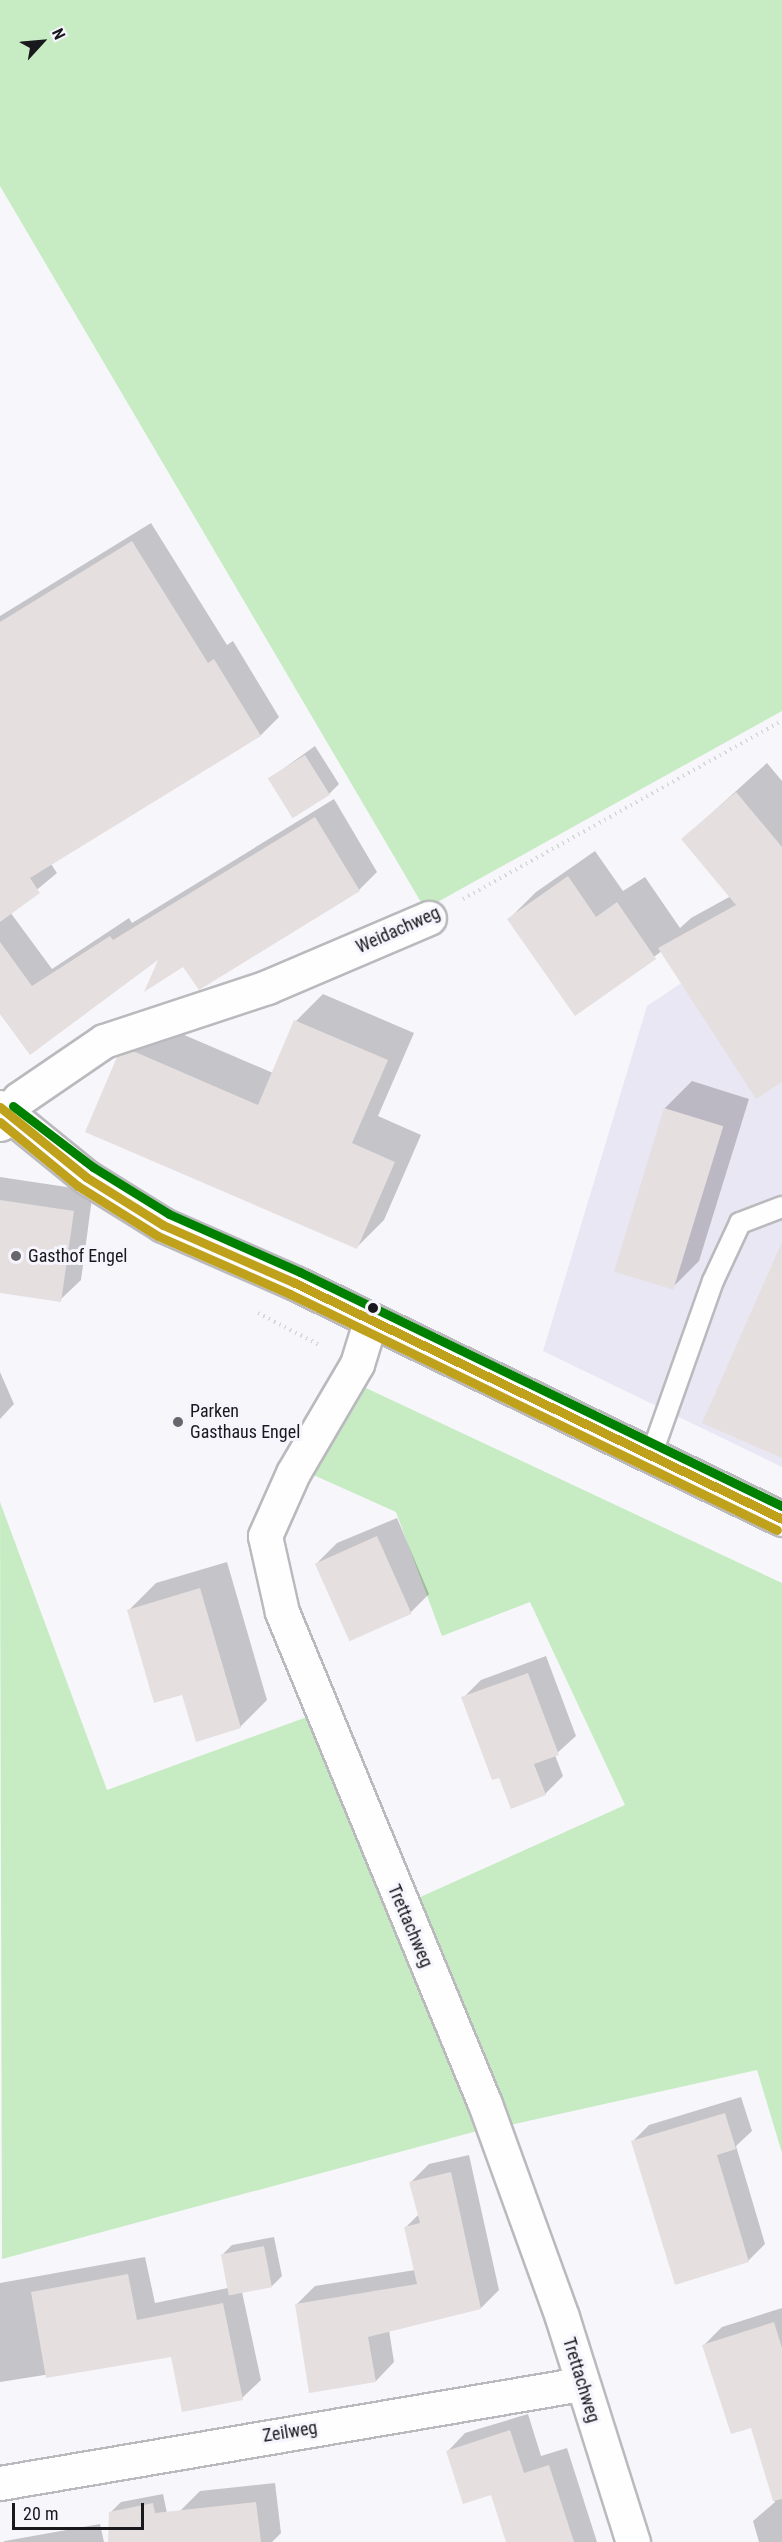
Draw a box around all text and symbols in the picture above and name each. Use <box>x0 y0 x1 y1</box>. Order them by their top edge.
north arrow <box>12 12 72 72</box>
text: N <box>48 25 69 42</box>
street label: Weidachweg <box>353 902 443 958</box>
place label: Gasthof Engel <box>28 1245 127 1267</box>
marker: Gasthof Engel <box>9 1249 23 1263</box>
unlabelled marker <box>367 1302 379 1314</box>
place label: Parken Gasthaus Engel <box>190 1401 300 1444</box>
marker: Parken Gasthaus Engel <box>171 1415 185 1429</box>
street label: Trettachweg <box>383 1881 437 1971</box>
street label: Trettachweg <box>558 2335 604 2425</box>
street label: Zeilweg <box>261 2417 319 2447</box>
scale bar <box>15 2491 147 2529</box>
text: 20 m <box>23 2503 58 2524</box>

